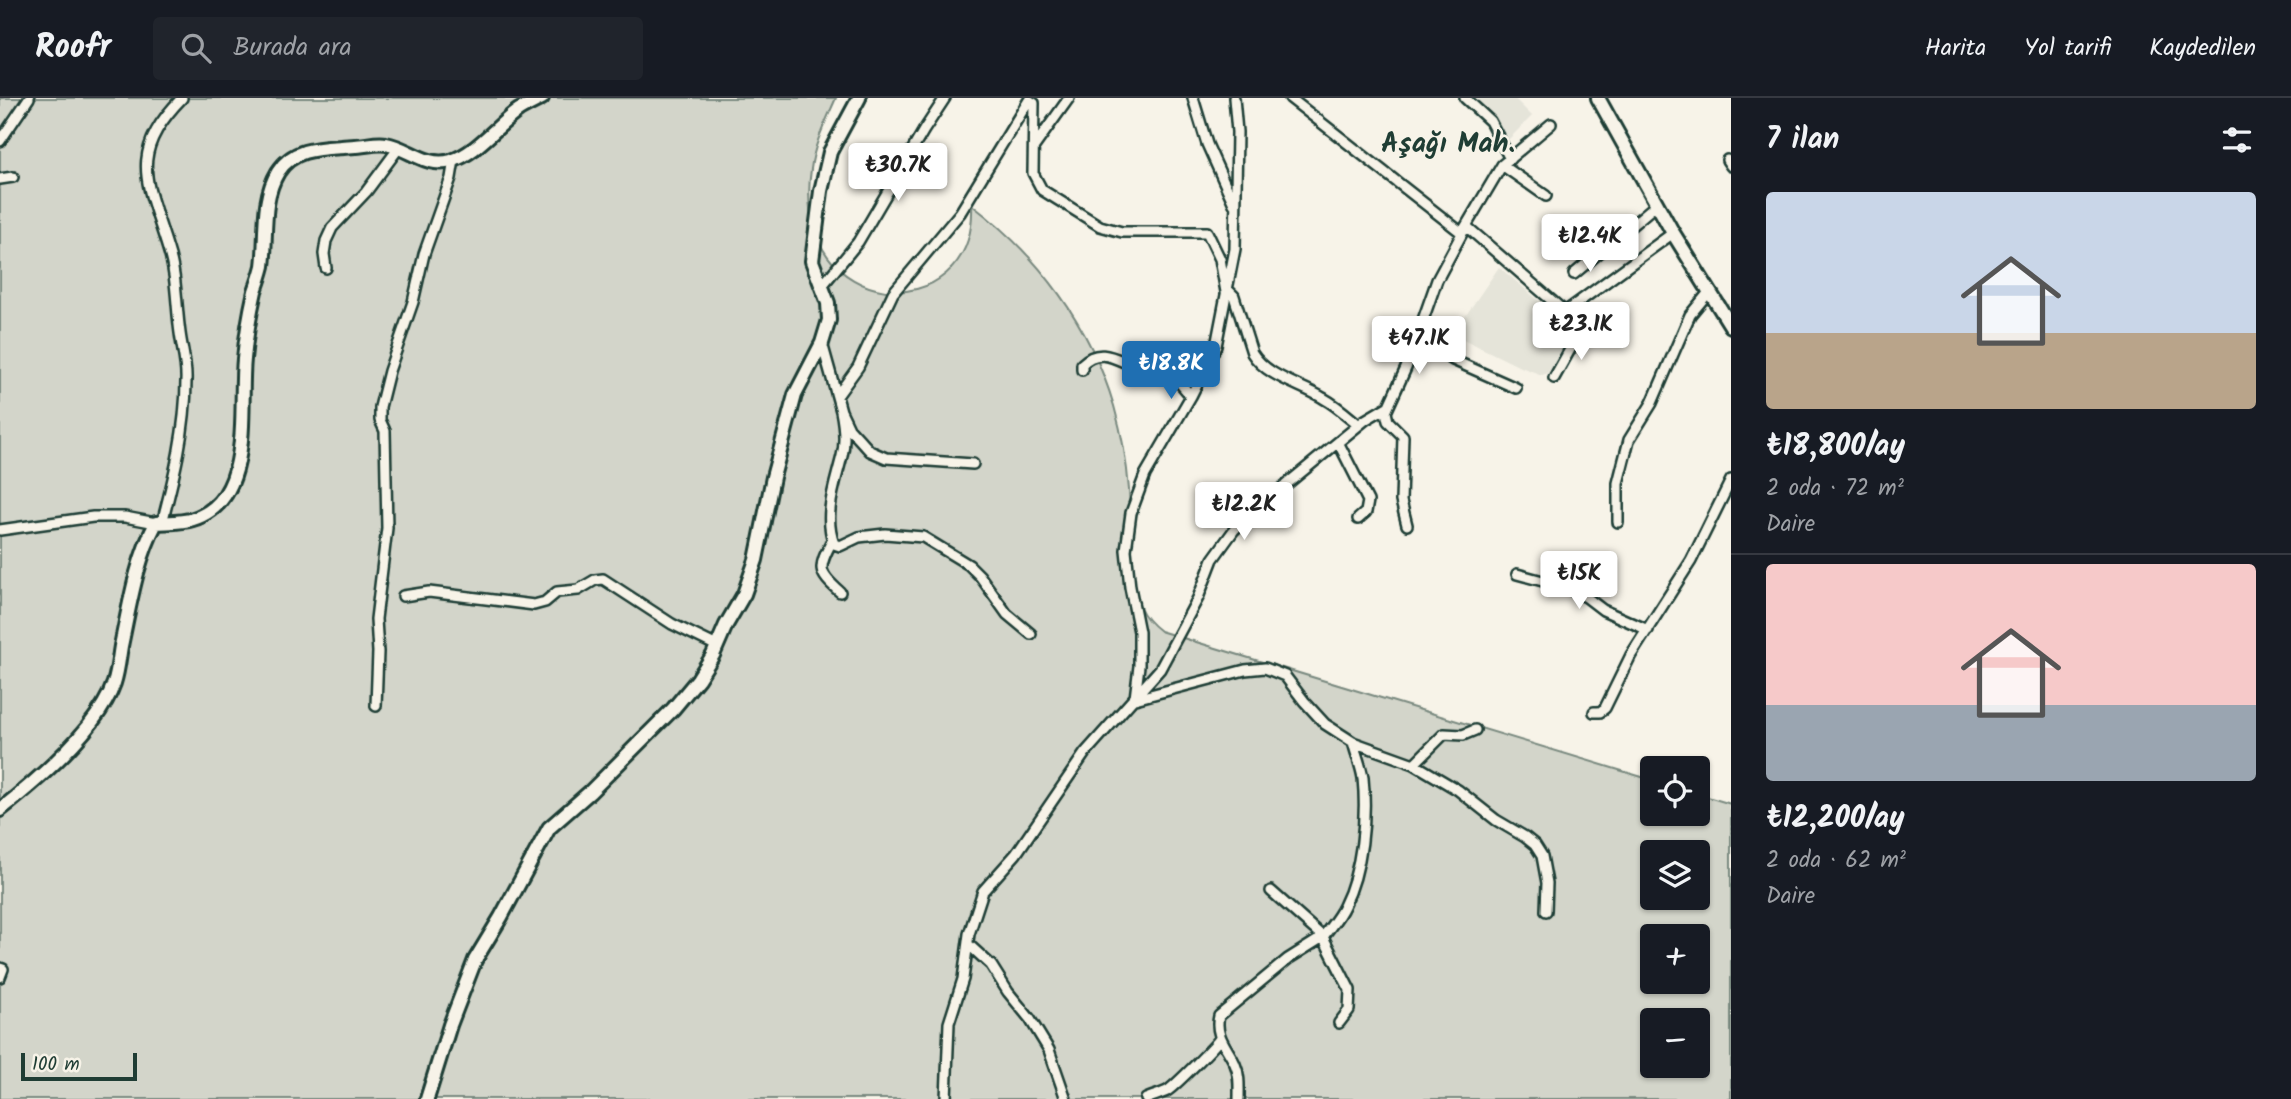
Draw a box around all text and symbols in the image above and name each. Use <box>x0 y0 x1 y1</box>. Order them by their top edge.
search box <box>153 17 643 80</box>
text: Roofr <box>35 22 111 75</box>
text: Burada ara <box>233 27 352 69</box>
icon: search <box>177 29 215 67</box>
text: Harita <box>1925 29 1986 68</box>
text: Yol tarifi <box>2024 29 2111 68</box>
text: Kaydedilen <box>2149 29 2256 68</box>
text: 7 ilan <box>1766 116 1839 164</box>
icon: filters <box>2218 121 2256 159</box>
district label: Aşağı Mah. <box>1381 122 1515 167</box>
pin: ₺30.7K <box>841 144 955 203</box>
text: ₺30.7K <box>864 148 932 184</box>
pin: ₺12.4K <box>1533 214 1647 274</box>
text: ₺12.4K <box>1558 219 1622 255</box>
icon: home <box>1948 238 2074 364</box>
pin: ₺23.1K <box>1524 302 1638 362</box>
text: ₺23.1K <box>1549 307 1613 343</box>
pin: ₺47.1K <box>1362 316 1476 376</box>
text: ₺47.1K <box>1388 321 1450 357</box>
pin: ₺18.8K <box>1114 342 1228 401</box>
text: ₺18.8K <box>1138 346 1204 382</box>
text: ₺18,800/ay <box>1766 423 1905 471</box>
text: 2 oda · 72 m² <box>1766 471 1904 507</box>
pin: ₺12.2K <box>1187 482 1301 542</box>
text: ₺12.2K <box>1211 487 1277 523</box>
text: Daire <box>1766 507 1815 543</box>
pin: ₺15K <box>1538 552 1620 611</box>
text: ₺15K <box>1556 556 1602 592</box>
icon: home <box>1948 610 2074 736</box>
map controls <box>1640 756 1710 1078</box>
button: locate <box>1640 756 1710 826</box>
text: ₺12,200/ay <box>1766 795 1905 843</box>
button: layers <box>1640 840 1710 910</box>
text: 2 oda · 62 m² <box>1766 843 1906 879</box>
text: Daire <box>1766 879 1815 915</box>
button: + <box>1640 924 1710 994</box>
button: − <box>1640 1008 1710 1078</box>
scale bar <box>21 1050 136 1082</box>
text: 100 m <box>32 1050 80 1080</box>

